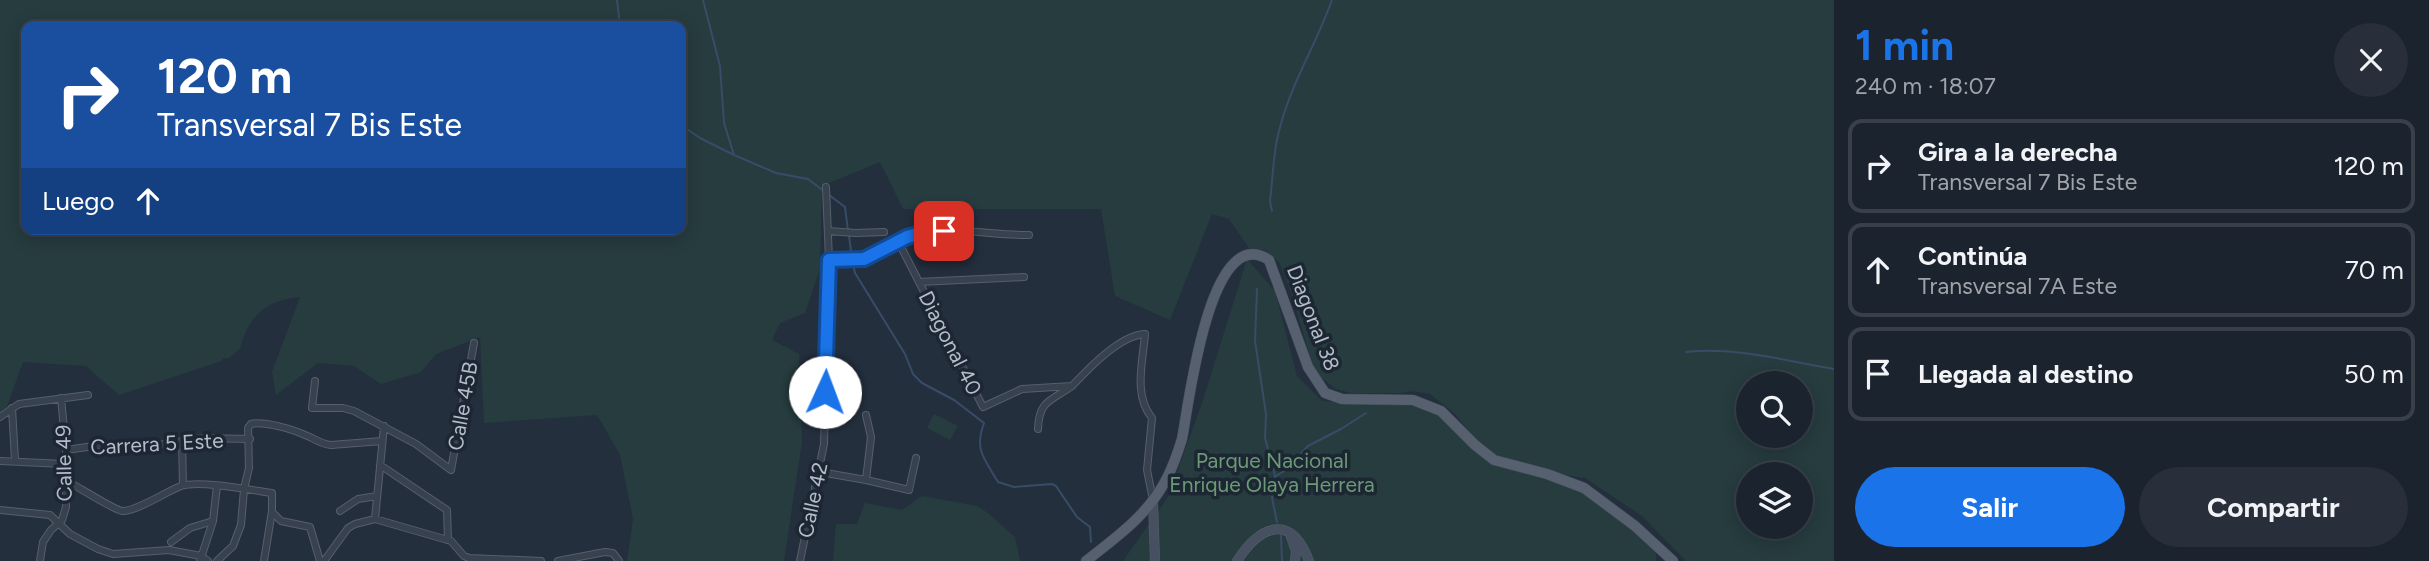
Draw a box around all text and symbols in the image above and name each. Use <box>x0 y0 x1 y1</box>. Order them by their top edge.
text: 1 min <box>1855 20 1954 71</box>
button: close <box>2334 23 2408 97</box>
text: 120 m <box>157 46 292 105</box>
icon: right <box>42 49 133 140</box>
text: 240 m · 18:07 <box>1855 72 1996 100</box>
text: Transversal 7 Bis Este <box>157 106 462 144</box>
text: Gira a la derecha <box>1918 136 2118 168</box>
icon: right <box>1859 147 1897 185</box>
text: 120 m <box>2334 150 2404 182</box>
text: Transversal 7 Bis Este <box>1918 168 2137 196</box>
icon: ahead <box>129 182 167 220</box>
text: Luego <box>42 185 115 217</box>
pin <box>914 201 974 261</box>
icon: arrive <box>925 212 963 250</box>
text: Continúa <box>1918 240 2027 272</box>
icon: ahead <box>1859 251 1897 289</box>
text: 70 m <box>2345 254 2404 286</box>
street label: Diagonal 38 <box>1282 261 1345 374</box>
text: Transversal 7A Este <box>1918 272 2117 300</box>
street label: Diagonal 40 <box>914 287 987 399</box>
position arrow <box>788 355 862 429</box>
icon: arrive <box>1859 355 1897 393</box>
text: Llegada al destino <box>1918 358 2133 390</box>
text: 50 m <box>2344 358 2404 390</box>
street label: Calle 45B <box>442 360 483 452</box>
map controls <box>1736 371 1813 539</box>
button: search <box>1736 371 1813 448</box>
street label: Calle 49 <box>50 424 77 502</box>
street label: Carrera 5 Este <box>90 428 224 459</box>
park label: Parque Nacional Enrique Olaya Herrera <box>1169 448 1375 497</box>
street label: Calle 42 <box>792 460 833 540</box>
button: layers <box>1736 462 1813 539</box>
button: Salir <box>1855 467 2125 547</box>
button: Compartir <box>2139 467 2408 547</box>

